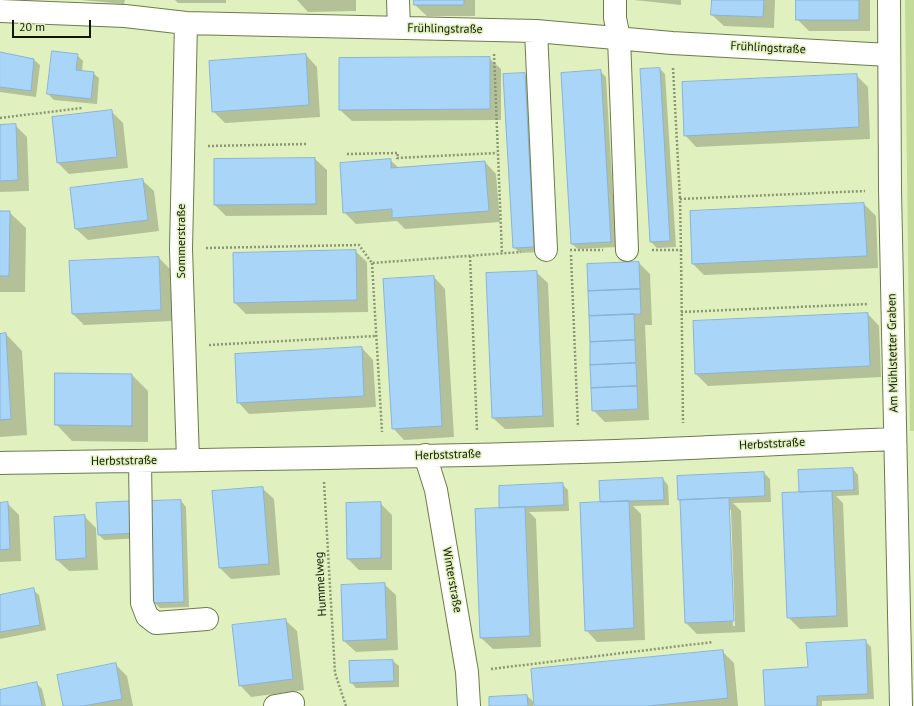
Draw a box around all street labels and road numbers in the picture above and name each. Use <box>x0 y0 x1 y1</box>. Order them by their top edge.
street label: Frühlingstraße <box>407 21 483 37</box>
street label: Frühlingstraße <box>730 39 806 57</box>
street label: Sommerstraße <box>175 204 189 278</box>
street label: Am Mühlstetter Graben <box>885 293 901 413</box>
street label: Herbststraße <box>739 435 805 453</box>
street label: Herbststraße <box>415 447 481 463</box>
street label: Herbststraße <box>91 453 157 469</box>
street label: Winterstraße <box>439 546 465 614</box>
street label: Hummelweg <box>312 551 330 617</box>

